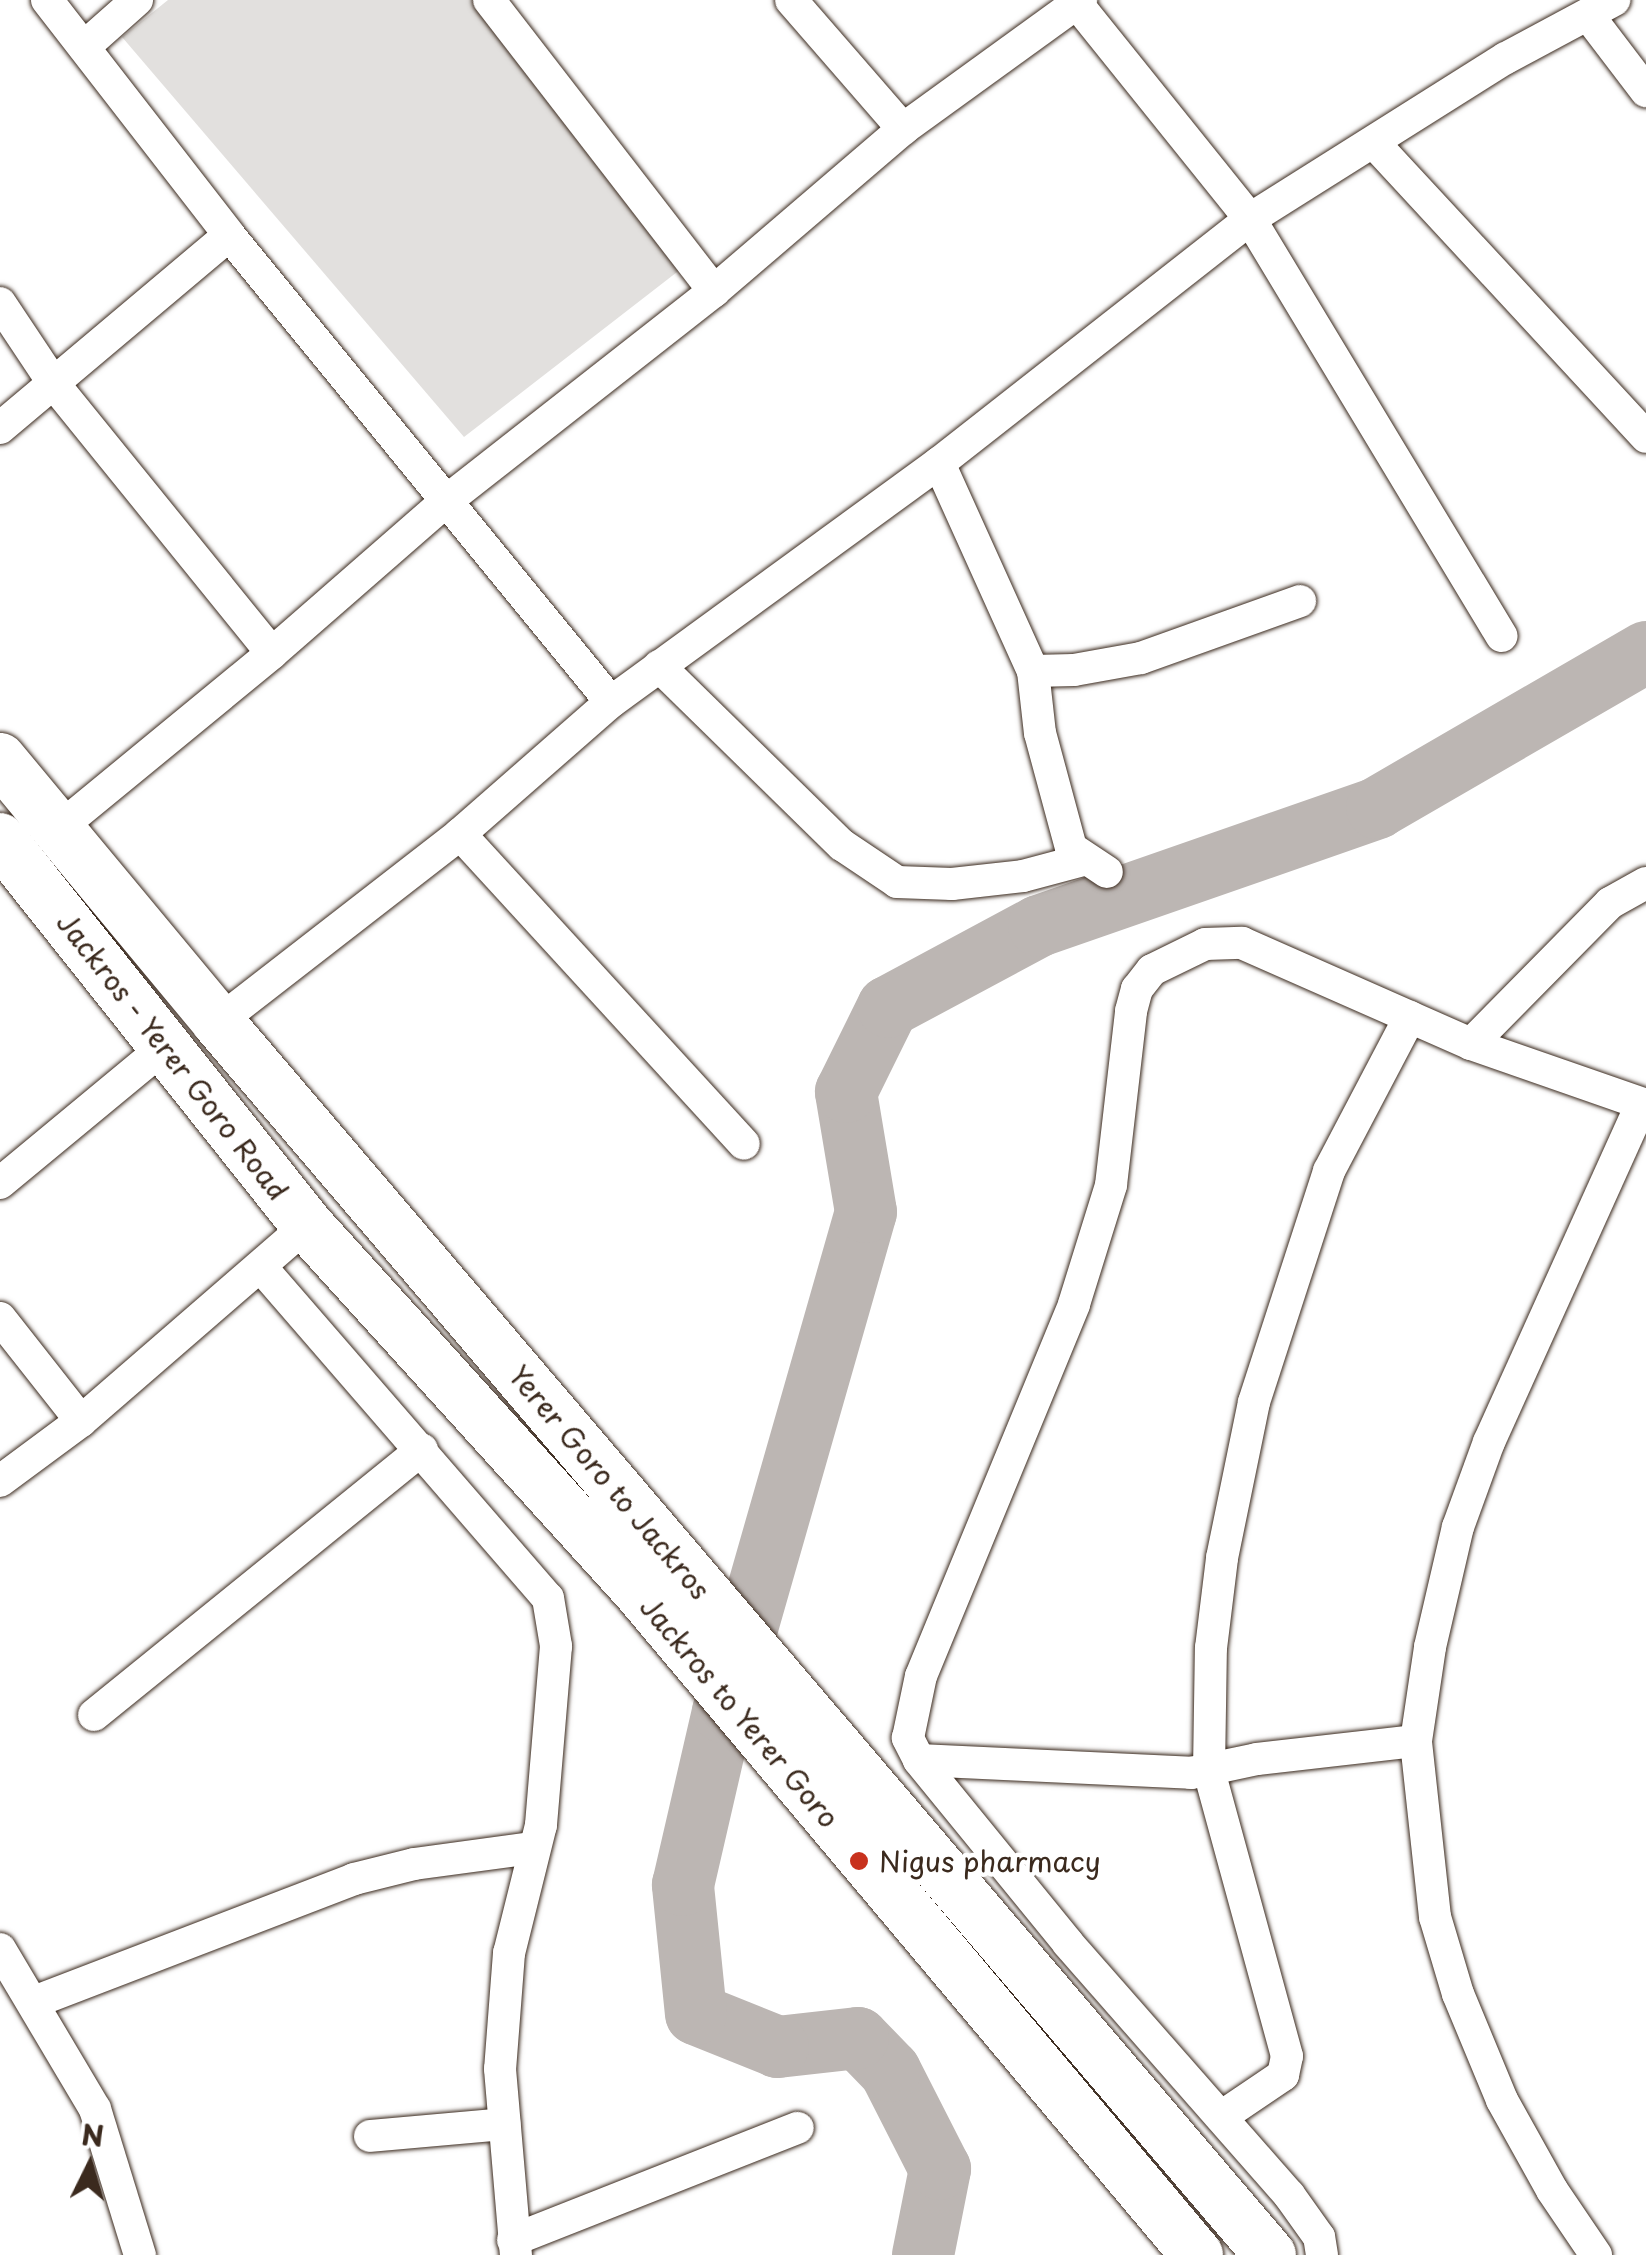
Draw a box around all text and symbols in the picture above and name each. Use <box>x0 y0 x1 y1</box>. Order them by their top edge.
street label: Jackros - Yerer Goro Road <box>49 904 297 1208</box>
street label: Yerer Goro to Jackros <box>502 1358 718 1606</box>
street label: Jackros to Yerer Goro <box>632 1588 848 1836</box>
place label: Nigus pharmacy <box>879 1844 1102 1878</box>
marker: Nigus pharmacy <box>848 1850 870 1872</box>
text: N <box>80 2112 106 2157</box>
north arrow <box>40 2115 140 2215</box>

